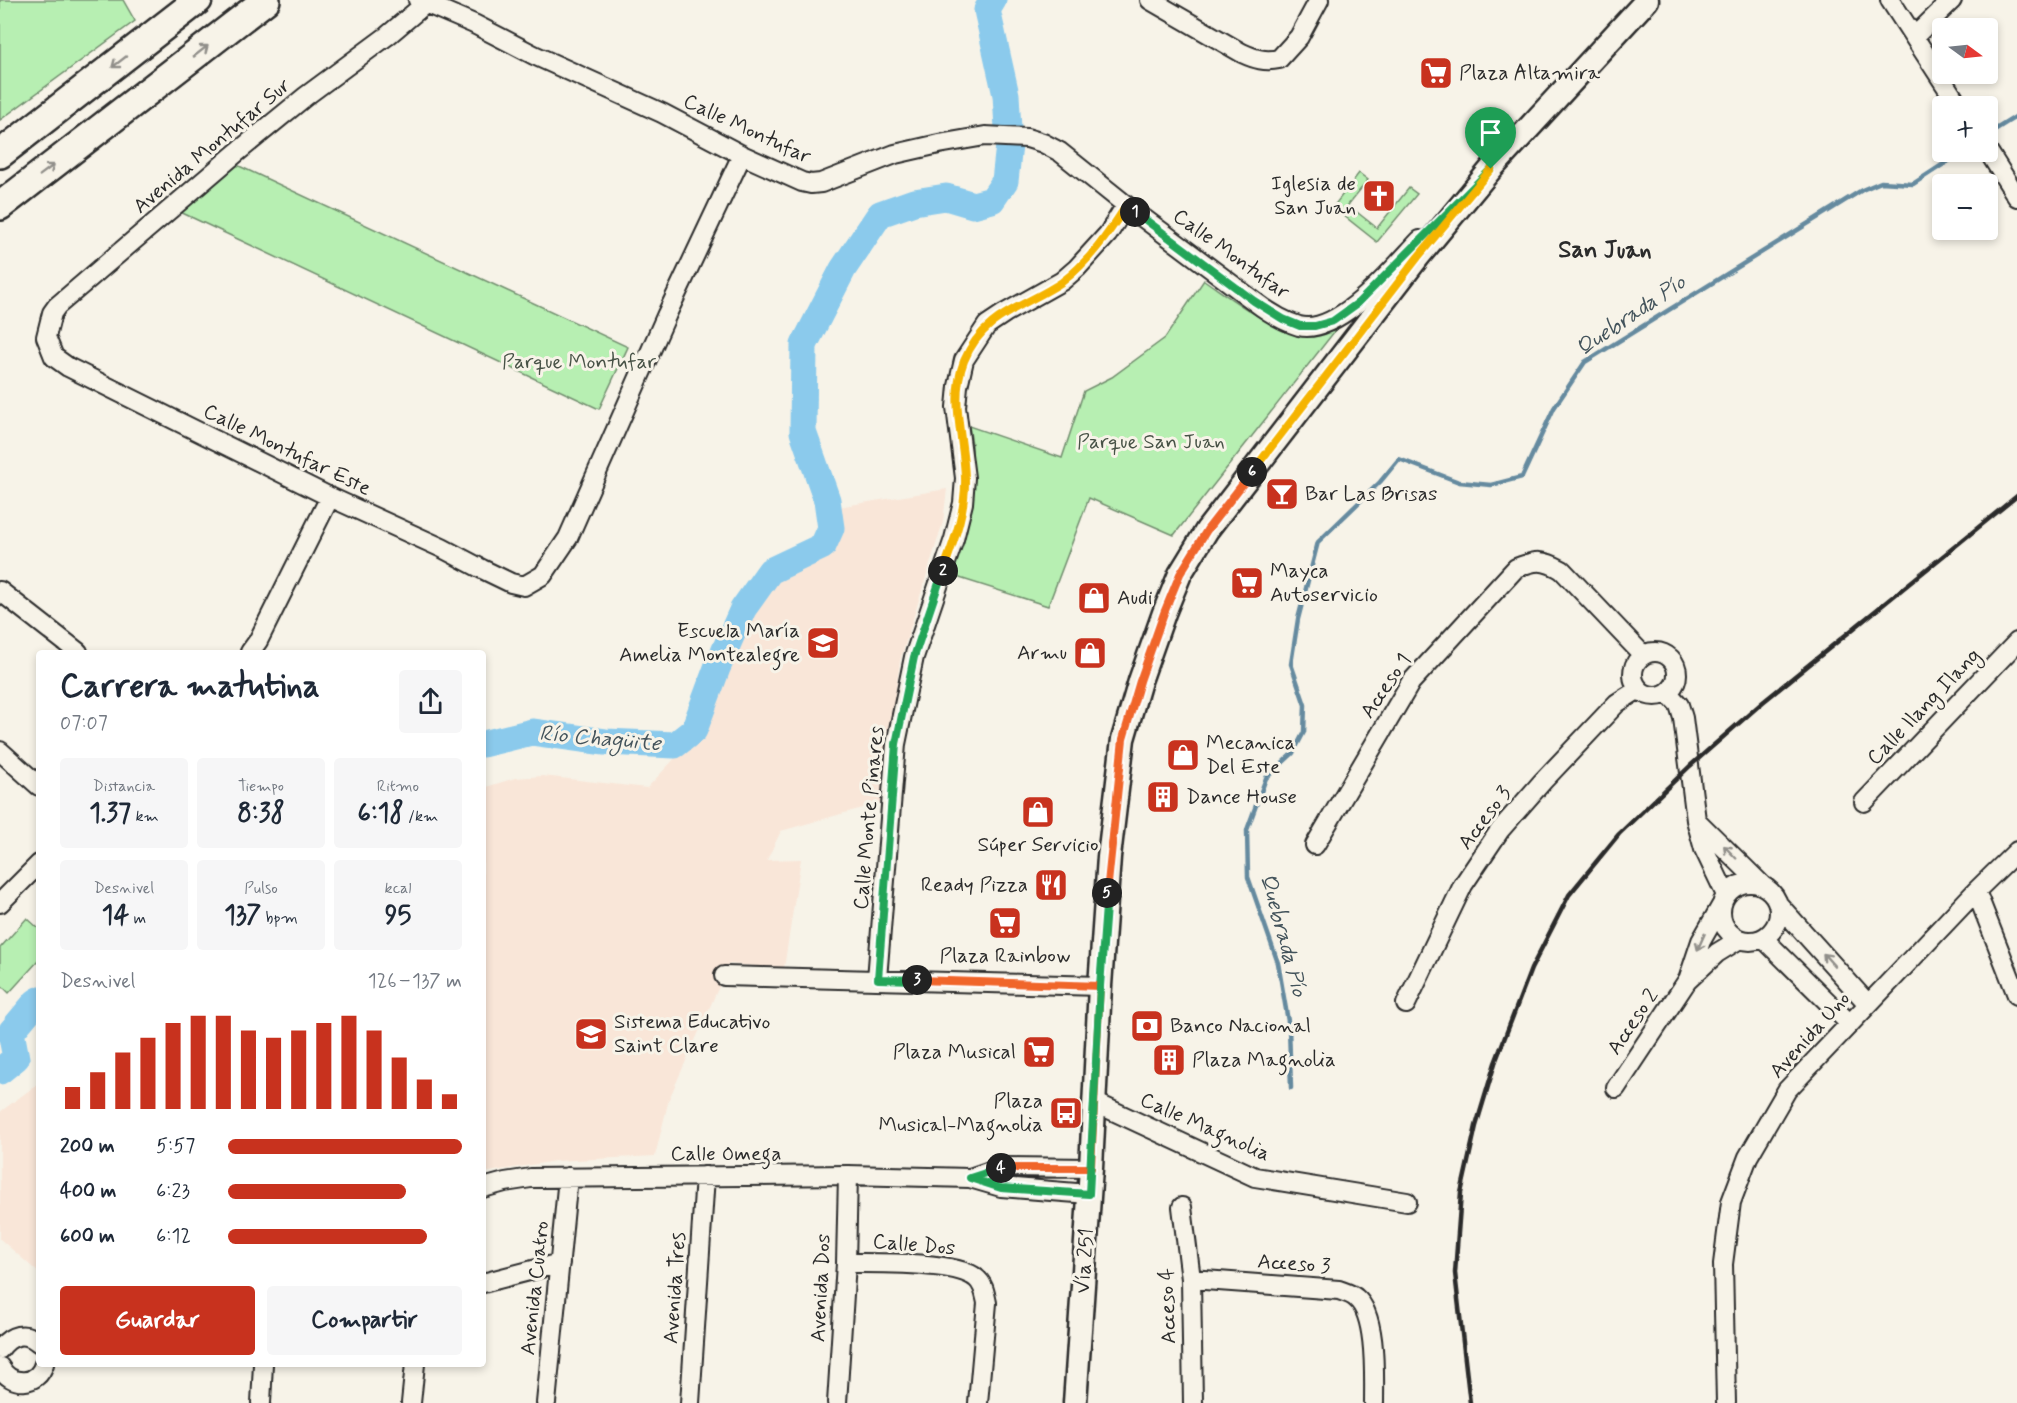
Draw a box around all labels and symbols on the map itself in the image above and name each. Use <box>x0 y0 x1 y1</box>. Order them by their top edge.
north arrow <box>1932 18 1998 84</box>
one-way arrow <box>192 44 208 57</box>
one-way arrow <box>111 55 127 68</box>
supermarket icon: Plaza Altamira <box>1418 55 1454 91</box>
place label: Plaza Altamira <box>1459 59 1600 87</box>
street label: Avenida Montufar Sur <box>127 72 297 220</box>
street label: Calle Montufar <box>679 87 816 171</box>
pin <box>1465 107 1516 169</box>
one-way arrow <box>38 164 54 177</box>
place label: Iglesia de San Juan <box>1271 170 1356 222</box>
church icon: Iglesia de San Juan <box>1361 178 1397 214</box>
pin: 1 <box>1120 197 1150 227</box>
street label: Calle Montufar <box>1167 202 1295 306</box>
district label: San Juan <box>1558 235 1652 266</box>
water label: Quebrada Pío <box>1571 269 1692 363</box>
park label: Parque Montufar <box>502 348 656 376</box>
street label: Calle Montufar Este <box>199 397 375 503</box>
park label: Parque San Juan <box>1077 428 1225 456</box>
pin: 6 <box>1237 457 1267 487</box>
bar icon: Bar Las Brisas <box>1264 476 1300 512</box>
place label: Bar Las Brisas <box>1305 480 1437 508</box>
pin: 2 <box>928 556 958 586</box>
place label: Mayca Autoservicio <box>1270 557 1378 609</box>
supermarket icon: Mayca Autoservicio <box>1229 565 1265 601</box>
shop icon: Audi <box>1076 580 1112 616</box>
place label: Audi <box>1117 584 1153 612</box>
place label: Escuela María Amelia Montealegre <box>619 617 800 671</box>
school or university icon: Escuela María Amelia Montealegre <box>805 625 841 661</box>
shop icon: Armu <box>1072 635 1108 671</box>
place label: Armu <box>1017 639 1067 667</box>
street label: Calle Ilang Ilang <box>1861 642 1988 772</box>
street label: Acceso 1 <box>1354 648 1418 724</box>
water label: Río Chagüite <box>538 720 663 760</box>
street label: Calle Monte Pinares <box>847 725 891 911</box>
place label: Mecanica Del Este <box>1206 729 1295 781</box>
shop icon: Mecanica Del Este <box>1165 737 1201 773</box>
building icon: Dance House <box>1145 779 1181 815</box>
street label: Acceso 3 <box>1452 780 1518 856</box>
place label: Dance House <box>1186 783 1297 811</box>
shop icon: Súper Servicio <box>1020 794 1056 830</box>
place label: Súper Servicio <box>978 831 1098 859</box>
one-way arrow <box>1723 844 1737 859</box>
restaurant icon: Ready Pizza <box>1033 867 1069 903</box>
water label: Quebrada Pío <box>1253 870 1313 1000</box>
place label: Ready Pizza <box>921 871 1028 899</box>
pin: 5 <box>1092 878 1122 908</box>
supermarket icon: Plaza Rainbow <box>987 905 1023 941</box>
one-way arrow <box>1695 933 1707 951</box>
place label: Plaza Rainbow <box>940 942 1070 970</box>
one-way arrow <box>1822 953 1836 968</box>
pin: 3 <box>902 965 932 995</box>
street label: Acceso 2 <box>1601 984 1665 1060</box>
street label: Avenida Uno <box>1763 985 1857 1085</box>
place label: Sistema Educativo Saint Clare <box>614 1008 770 1060</box>
bank icon: Banco Nacional <box>1129 1008 1165 1044</box>
place label: Banco Nacional <box>1170 1012 1311 1040</box>
school or university icon: Sistema Educativo Saint Clare <box>573 1016 609 1052</box>
supermarket icon: Plaza Musical <box>1021 1034 1057 1070</box>
place label: Plaza Musical <box>893 1038 1016 1066</box>
building icon: Plaza Magnolia <box>1151 1042 1187 1078</box>
place label: Plaza Magnolia <box>1192 1046 1336 1076</box>
street label: Calle Magnolia <box>1135 1086 1274 1170</box>
place label: Plaza Musical-Magnolia <box>878 1087 1043 1141</box>
bus stop icon: Plaza Musical-Magnolia <box>1048 1095 1084 1131</box>
street label: Calle Omega <box>671 1140 781 1170</box>
pin: 4 <box>986 1153 1016 1183</box>
street label: Avenida Cuatro <box>514 1220 556 1356</box>
street label: Calle Dos <box>872 1227 956 1263</box>
street label: Vía 251 <box>1069 1227 1101 1295</box>
street label: Avenida Tres <box>657 1231 693 1345</box>
street label: Avenida Dos <box>804 1233 838 1343</box>
street label: Acceso 3 <box>1257 1247 1332 1281</box>
street label: Acceso 4 <box>1153 1268 1183 1344</box>

